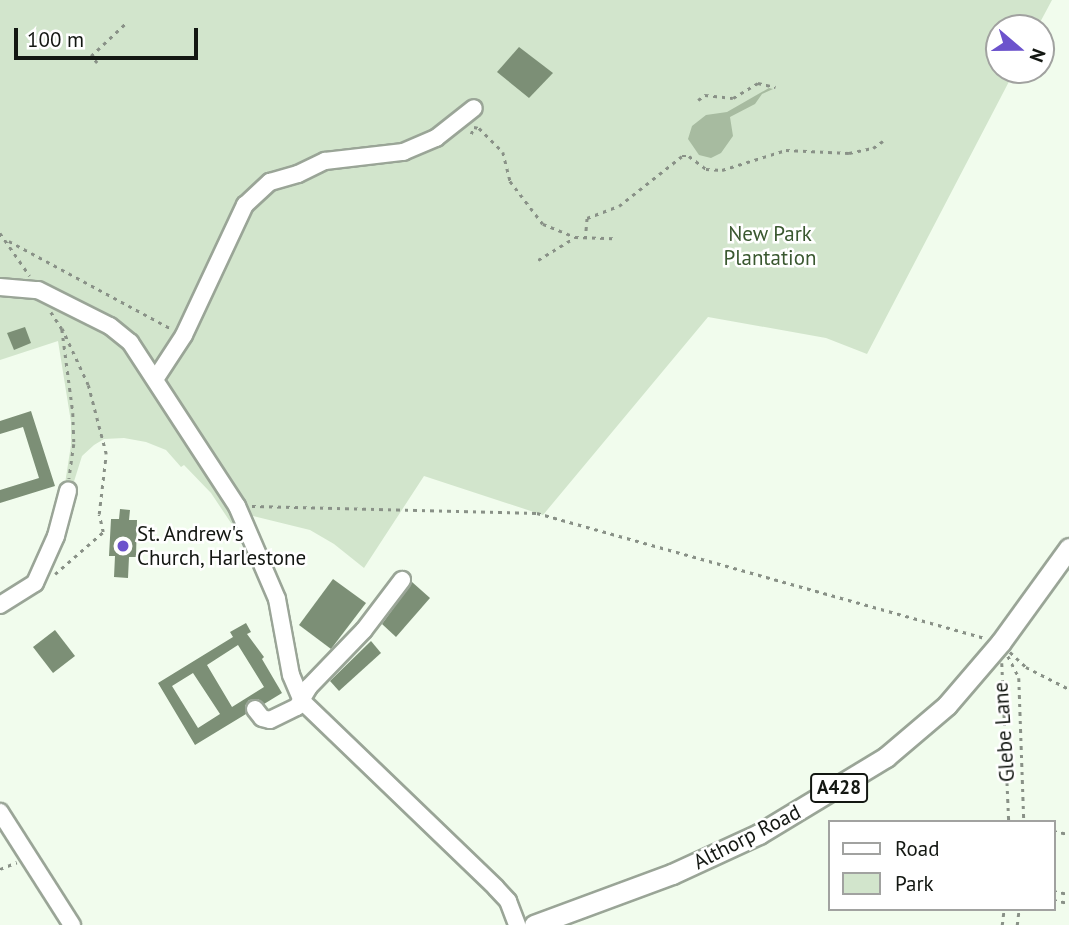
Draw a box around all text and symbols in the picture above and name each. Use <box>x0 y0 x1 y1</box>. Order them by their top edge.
scale bar <box>18 14 201 58</box>
north arrow <box>985 14 1055 84</box>
text: 100 m <box>27 26 84 53</box>
text: N <box>1024 46 1051 65</box>
park label: New Park Plantation <box>724 221 816 271</box>
place label: St. Andrew's Church, Harlestone <box>137 521 308 571</box>
marker: St. Andrew's Church, Harlestone <box>115 538 131 554</box>
street label: Glebe Lane <box>988 681 1020 783</box>
road number: A428 <box>809 772 869 804</box>
street label: Althorp Road <box>689 799 805 875</box>
legend <box>828 820 1055 911</box>
text: Road <box>895 835 939 862</box>
text: Park <box>895 870 934 897</box>

